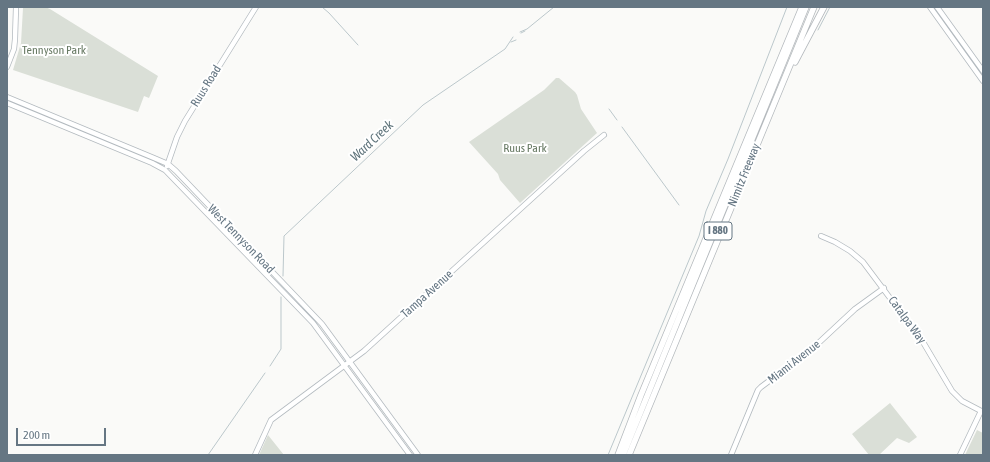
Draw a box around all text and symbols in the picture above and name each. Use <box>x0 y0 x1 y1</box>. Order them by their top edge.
park label: Tennyson Park <box>22 43 86 57</box>
street label: Ruus Road <box>188 63 224 109</box>
water label: Ward Creek <box>347 117 397 165</box>
park label: Ruus Park <box>503 141 547 155</box>
street label: Nimitz Freeway <box>725 141 763 209</box>
street label: West Tennyson Road <box>205 202 277 276</box>
road number: I 880 <box>704 222 732 240</box>
street label: Tampa Avenue <box>398 267 456 321</box>
street label: Catalpa Way <box>885 294 929 346</box>
street label: Miami Avenue <box>765 337 823 387</box>
scale bar <box>18 420 108 446</box>
text: 200 m <box>23 428 50 442</box>

